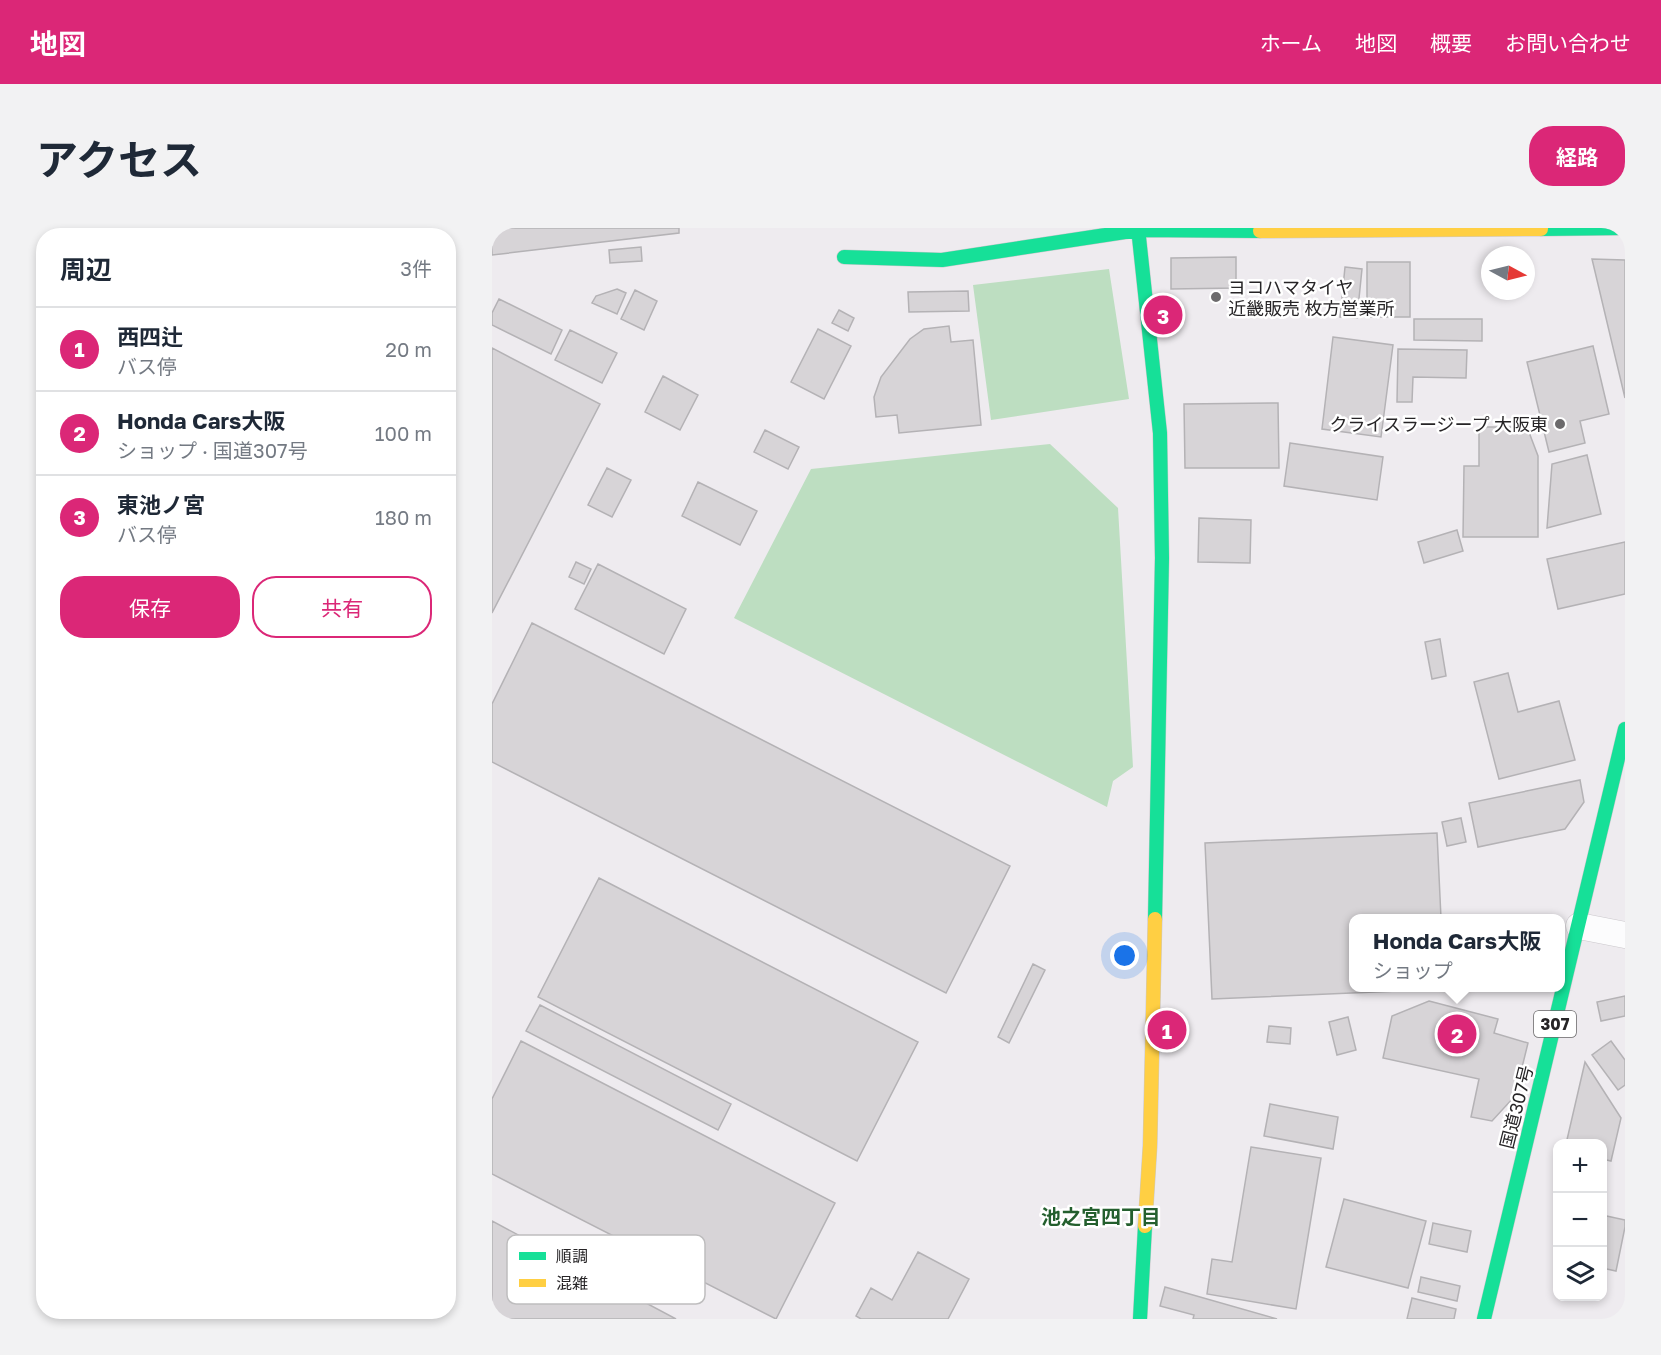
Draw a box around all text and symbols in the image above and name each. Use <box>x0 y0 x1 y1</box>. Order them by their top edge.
text: 地図 <box>30 27 86 60</box>
text: ホーム <box>1260 30 1322 56</box>
text: 地図 <box>1355 30 1397 56</box>
text: 概要 <box>1430 30 1472 56</box>
text: お問い合わせ <box>1505 30 1631 56</box>
button: 経路 <box>1529 126 1625 186</box>
text: アクセス <box>36 134 202 184</box>
north arrow <box>1481 246 1535 300</box>
text: 周辺 <box>60 254 112 285</box>
text: 3件 <box>400 256 432 280</box>
place label: ヨコハマタイヤ 近畿販売 枚方営業所 <box>1228 276 1395 319</box>
marker: ヨコハマタイヤ 近畿販売 枚方営業所 <box>1209 290 1223 304</box>
pin: 3 <box>1144 292 1182 338</box>
text: 西四辻 <box>117 323 183 350</box>
text: 1 <box>74 337 85 361</box>
text: 20 m <box>385 337 432 361</box>
text: バス停 <box>117 354 177 378</box>
text: Honda Cars大阪 <box>117 407 285 434</box>
place label: クライスラージープ 大阪東 <box>1329 413 1548 435</box>
marker: クライスラージープ 大阪東 <box>1553 417 1567 431</box>
text: 2 <box>73 421 86 445</box>
text: 100 m <box>375 421 432 445</box>
text: ショップ · 国道307号 <box>117 438 308 462</box>
text: 東池ノ宮 <box>117 491 205 518</box>
text: 3 <box>73 505 86 529</box>
text: 180 m <box>375 505 432 529</box>
text: バス停 <box>117 522 177 546</box>
button: 保存 <box>60 576 240 638</box>
button: 共有 <box>252 576 432 638</box>
popup <box>1349 914 1565 992</box>
text: Honda Cars大阪 <box>1373 927 1541 954</box>
your location <box>1110 941 1139 970</box>
text: ショップ <box>1373 958 1453 982</box>
pin: 1 <box>1148 1008 1186 1052</box>
road number: 307 <box>1534 1011 1576 1037</box>
pin: 2 <box>1438 1012 1476 1056</box>
street label: 国道307号 <box>1495 1063 1537 1151</box>
map controls <box>1553 1139 1607 1301</box>
button: + <box>1553 1139 1607 1193</box>
button: − <box>1553 1193 1607 1247</box>
district label: 池之宮四丁目 <box>1041 1204 1161 1228</box>
legend <box>507 1235 705 1304</box>
text: 順調 <box>556 1246 588 1266</box>
button: layers <box>1553 1247 1607 1301</box>
text: 混雑 <box>556 1273 588 1293</box>

